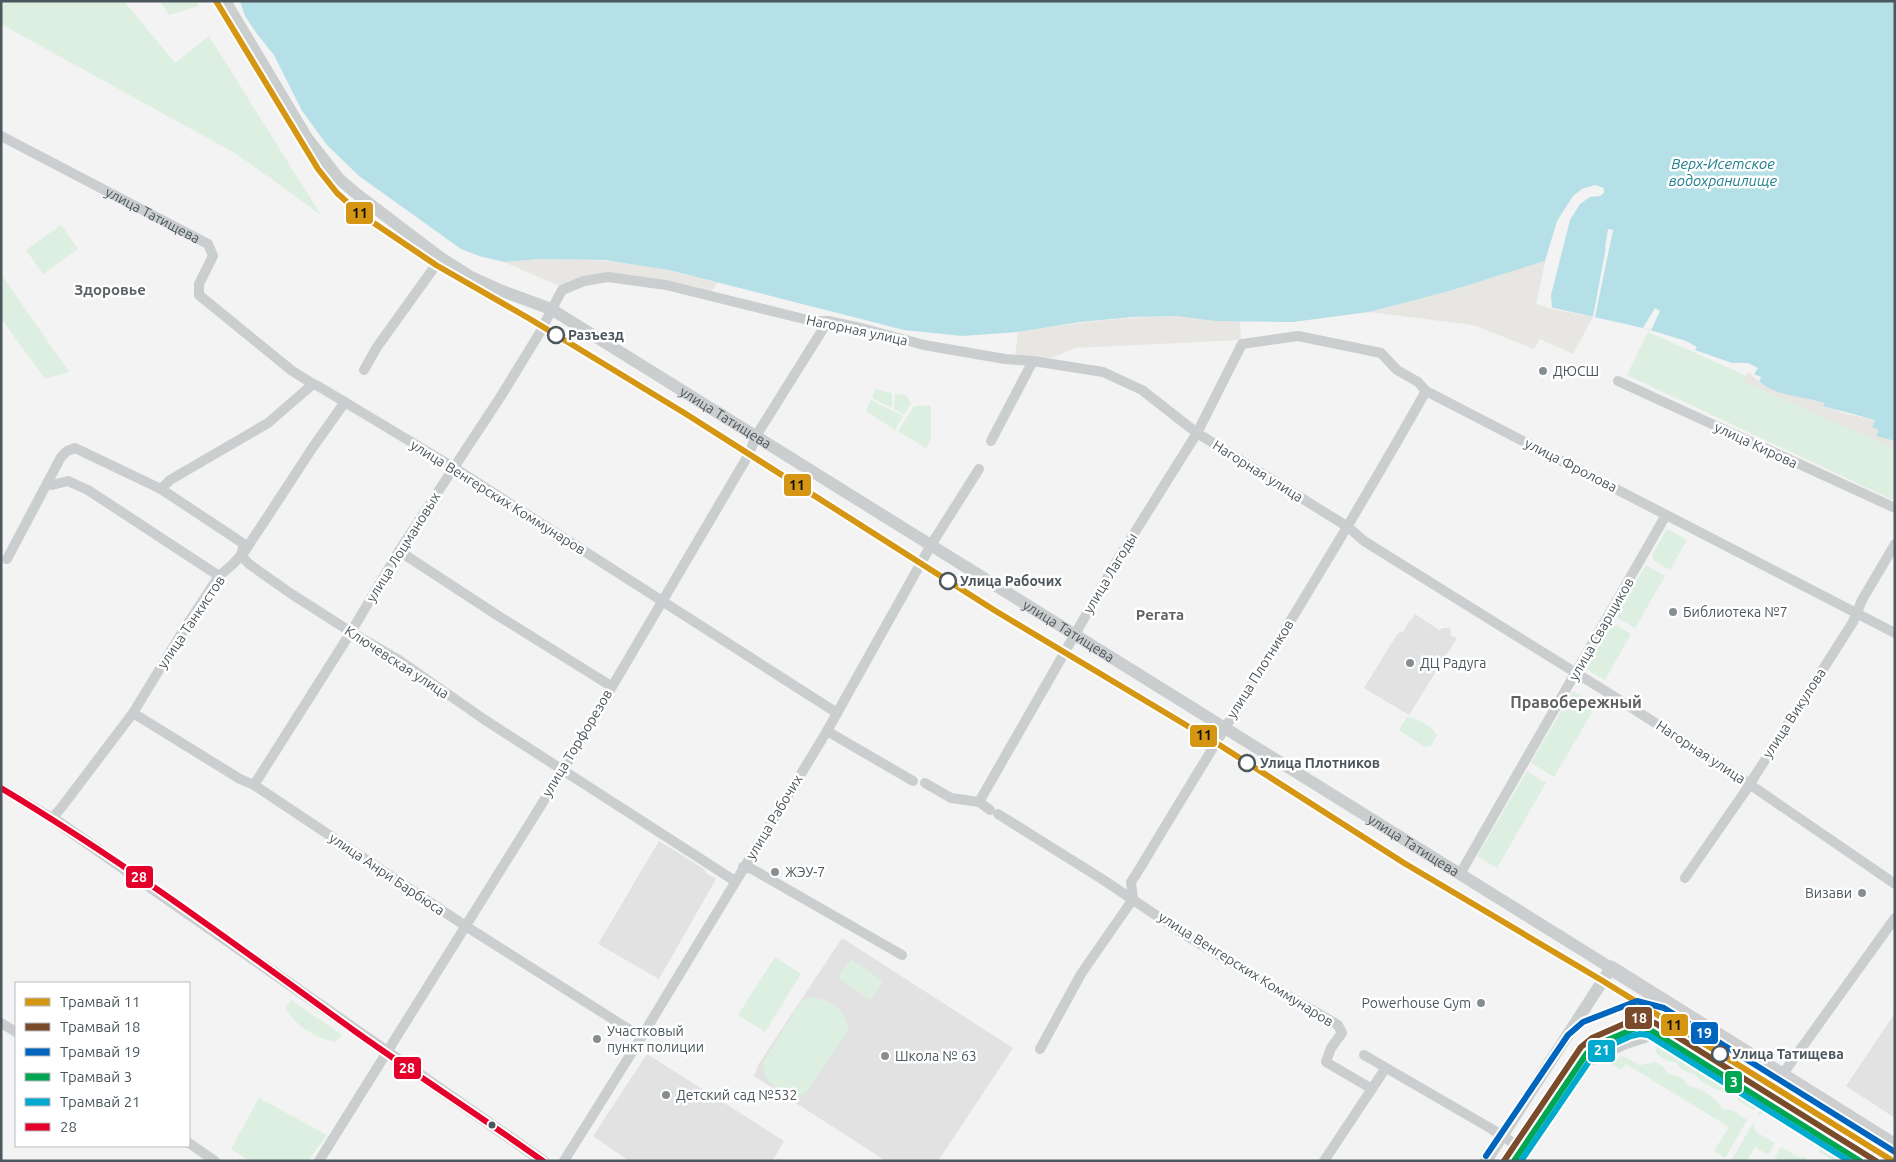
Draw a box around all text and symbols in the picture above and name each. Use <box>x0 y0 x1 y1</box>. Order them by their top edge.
water label: Верх-Исетское водохранилище <box>1669 155 1778 189</box>
street label: улица Татищева <box>102 184 203 246</box>
line badge: 11 <box>345 201 374 225</box>
text: 11 <box>352 205 368 221</box>
district label: Здоровье <box>74 281 146 298</box>
street label: Нагорная улица <box>805 311 909 349</box>
marker: Разъезд <box>547 326 565 344</box>
place label: Разъезд <box>568 327 624 343</box>
place label: ДЮСШ <box>1553 363 1599 379</box>
marker: ДЮСШ <box>1537 365 1549 377</box>
street label: улица Татищева <box>677 383 774 452</box>
street label: улица Кирова <box>1712 419 1800 471</box>
street label: улица Фролова <box>1522 435 1620 495</box>
street label: улица Венгерских Коммунаров <box>408 436 588 558</box>
street label: Нагорная улица <box>1210 437 1306 505</box>
line badge: 11 <box>783 473 812 497</box>
text: 11 <box>789 477 805 493</box>
street label: улица Лоцмановых <box>363 489 443 605</box>
street label: улица Лагоды <box>1080 530 1140 616</box>
marker: Улица Рабочих <box>939 572 957 590</box>
street label: улица Танкистов <box>154 573 228 671</box>
place label: Улица Рабочих <box>960 573 1062 589</box>
street label: улица Сварщиков <box>1565 575 1637 683</box>
street label: улица Татищева <box>1020 596 1117 665</box>
place label: Библиотека №7 <box>1683 604 1788 620</box>
district label: Регата <box>1136 606 1184 623</box>
marker: Библиотека №7 <box>1667 606 1679 618</box>
street label: улица Плотников <box>1223 617 1297 721</box>
street label: Ключевская улица <box>342 622 452 702</box>
place label: ДЦ Радуга <box>1420 655 1486 671</box>
marker: ДЦ Радуга <box>1404 657 1416 669</box>
street label: улица Викулова <box>1759 665 1829 761</box>
street label: улица Торфорезов <box>539 686 615 800</box>
district label: Правобережный <box>1510 693 1642 711</box>
street label: Нагорная улица <box>1653 717 1749 787</box>
line badge: 11 <box>1189 724 1218 748</box>
text: 11 <box>1196 727 1212 743</box>
marker: Улица Плотников <box>1238 754 1256 772</box>
place label: Улица Плотников <box>1260 755 1380 771</box>
street label: улица Рабочих <box>742 772 806 862</box>
street label: улица Татищева <box>1365 811 1462 880</box>
street label: улица Анри Барбюса <box>326 829 448 919</box>
place label: ЖЭУ-7 <box>785 864 825 880</box>
line badge: 28 <box>125 865 154 889</box>
marker: ЖЭУ-7 <box>769 866 781 878</box>
text: 28 <box>131 869 147 885</box>
place label: Визави <box>1805 885 1852 901</box>
marker: Визави <box>1856 887 1868 899</box>
street label: улица Венгерских Коммунаров <box>1156 908 1336 1030</box>
legend <box>15 982 190 1147</box>
text: Трамвай 11 <box>60 993 141 1010</box>
place label: Powerhouse Gym <box>1362 995 1471 1011</box>
marker: Powerhouse Gym <box>1475 997 1487 1009</box>
line badge: 18 <box>1624 1006 1653 1030</box>
text: 18 <box>1631 1010 1647 1026</box>
line badge: 11 <box>1660 1013 1689 1037</box>
text: 11 <box>1666 1017 1682 1033</box>
text: Трамвай 18 <box>60 1018 141 1035</box>
line badge: 19 <box>1690 1021 1719 1045</box>
place label: Участковый пункт полиции <box>607 1023 704 1055</box>
text: 19 <box>1696 1025 1712 1041</box>
marker: Участковый пункт полиции <box>591 1033 603 1045</box>
line badge: 21 <box>1587 1039 1616 1063</box>
text: 21 <box>1594 1042 1610 1058</box>
text: Трамвай 19 <box>60 1043 141 1060</box>
marker: Улица Татищева <box>1711 1045 1729 1063</box>
place label: Улица Татищева <box>1732 1046 1844 1062</box>
place label: Школа № 63 <box>895 1048 977 1064</box>
marker: Школа № 63 <box>879 1050 891 1062</box>
line badge: 28 <box>393 1056 422 1080</box>
text: 28 <box>399 1060 415 1076</box>
text: Трамвай 3 <box>60 1068 132 1085</box>
line badge: 3 <box>1724 1070 1743 1094</box>
text: 3 <box>1730 1074 1738 1090</box>
place label: Детский сад №532 <box>676 1087 797 1103</box>
marker: Детский сад №532 <box>660 1089 672 1101</box>
text: Трамвай 21 <box>60 1093 141 1110</box>
text: 28 <box>60 1118 77 1135</box>
unlabelled marker <box>487 1120 497 1130</box>

